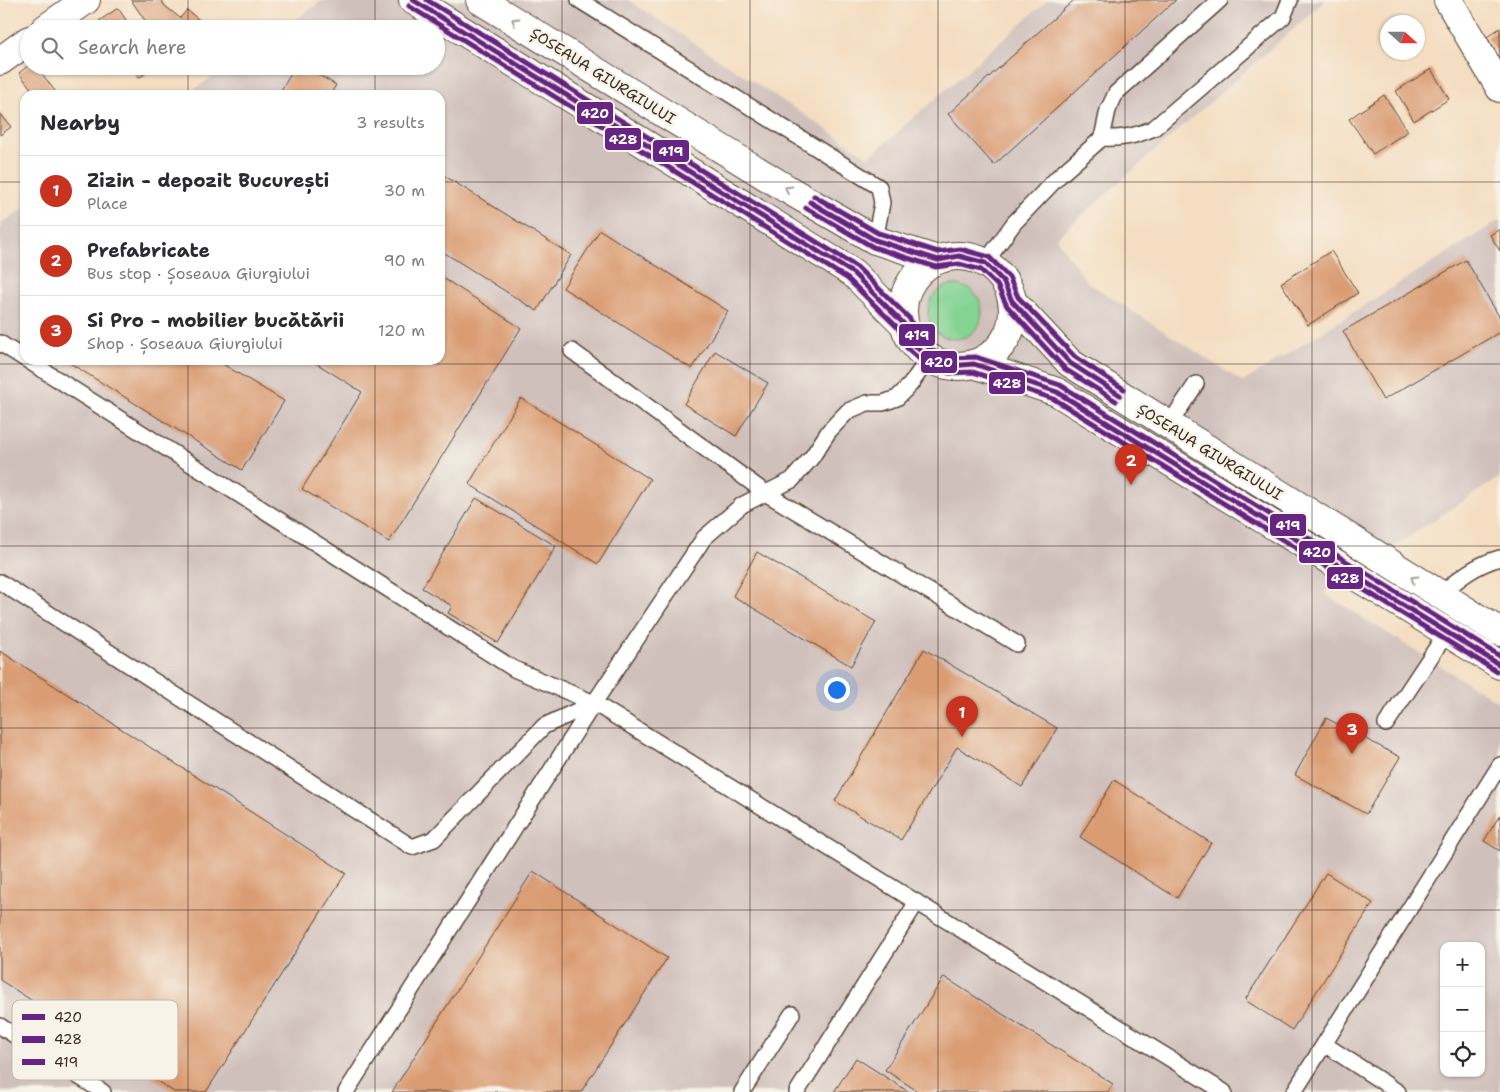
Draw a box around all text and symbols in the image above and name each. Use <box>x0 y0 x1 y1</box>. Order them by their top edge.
north arrow <box>1380 15 1425 60</box>
one-way arrow <box>512 18 521 28</box>
search box <box>20 20 445 75</box>
street label: ȘOSEAUA GIURGIULUI <box>526 23 679 130</box>
icon: search <box>38 34 66 62</box>
text: Search here <box>78 35 187 60</box>
line badge: 420 <box>576 101 614 125</box>
text: 420 <box>581 104 609 122</box>
text: Nearby <box>40 109 120 137</box>
text: 3 results <box>356 112 425 133</box>
line badge: 428 <box>604 127 642 151</box>
text: 428 <box>609 130 637 148</box>
line badge: 419 <box>652 139 690 163</box>
text: 419 <box>659 142 683 160</box>
text: Zizin - depozit București <box>87 168 329 193</box>
text: 1 <box>52 180 60 201</box>
text: 30 m <box>384 180 425 201</box>
one-way arrow <box>784 186 793 196</box>
text: Place <box>87 193 128 214</box>
text: Prefabricate <box>87 238 210 263</box>
text: 2 <box>50 250 62 271</box>
text: 90 m <box>384 250 425 271</box>
text: Bus stop · Șoseaua Giurgiului <box>87 263 310 284</box>
text: Si Pro - mobilier bucătării <box>87 308 344 333</box>
text: 3 <box>50 320 62 341</box>
text: 120 m <box>378 320 425 341</box>
line badge: 419 <box>898 323 936 347</box>
text: 419 <box>905 326 929 344</box>
text: Shop · Șoseaua Giurgiului <box>87 333 283 354</box>
line badge: 420 <box>920 350 958 374</box>
text: 420 <box>925 353 953 371</box>
line badge: 428 <box>988 371 1026 395</box>
text: 428 <box>993 374 1021 392</box>
street label: ȘOSEAUA GIURGIULUI <box>1133 399 1286 506</box>
pin: 2 <box>1115 444 1147 485</box>
line badge: 419 <box>1269 513 1307 537</box>
text: 419 <box>1276 516 1300 534</box>
line badge: 420 <box>1298 540 1336 564</box>
text: 420 <box>1303 543 1331 561</box>
line badge: 428 <box>1326 566 1364 590</box>
text: 428 <box>1331 569 1359 587</box>
one-way arrow <box>1410 576 1420 585</box>
your location <box>824 677 850 703</box>
pin: 1 <box>946 696 978 737</box>
pin: 3 <box>1336 713 1368 754</box>
map controls <box>1440 942 1485 1077</box>
button: + <box>1440 942 1485 987</box>
button: − <box>1440 987 1485 1032</box>
legend <box>12 1000 178 1080</box>
text: 420 <box>54 1008 82 1026</box>
text: 428 <box>54 1030 82 1048</box>
button: locate <box>1440 1032 1485 1077</box>
text: 419 <box>54 1053 78 1071</box>

